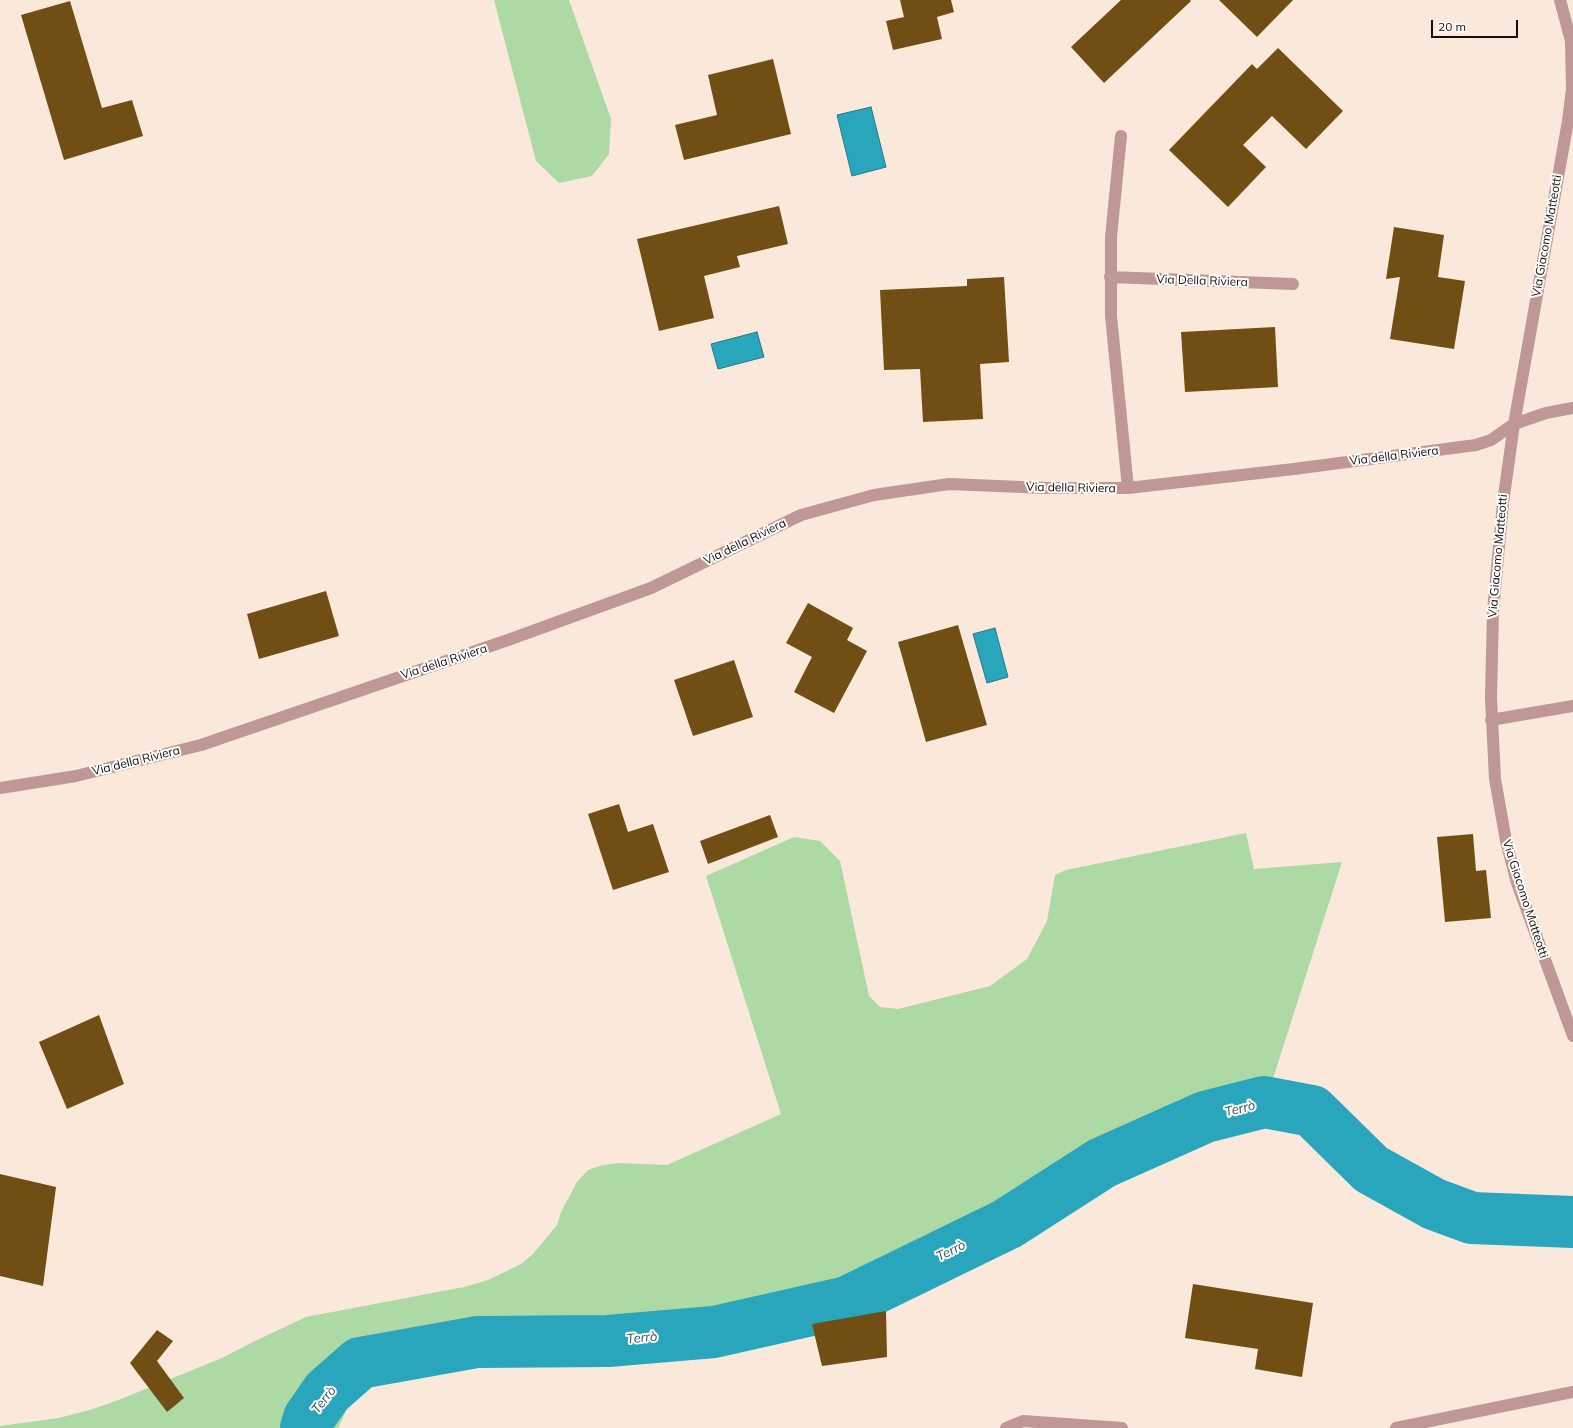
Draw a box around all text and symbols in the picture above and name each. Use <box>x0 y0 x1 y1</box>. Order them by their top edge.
scale bar <box>1433 12 1520 38</box>
text: 20 m <box>1438 19 1466 34</box>
street label: Via Giacomo Matteotti <box>1529 174 1565 298</box>
street label: Via Della Riviera <box>1156 272 1248 290</box>
street label: Via della Riviera <box>1349 443 1439 469</box>
street label: Via della Riviera <box>1026 480 1116 496</box>
street label: Via Giacomo Matteotti <box>1485 494 1511 618</box>
street label: Via della Riviera <box>702 516 788 568</box>
street label: Via della Riviera <box>399 641 489 683</box>
street label: Via della Riviera <box>91 743 181 779</box>
street label: Via Giacomo Matteotti <box>1499 838 1551 960</box>
water label: Terrò <box>1223 1098 1257 1120</box>
water label: Terrò <box>934 1237 968 1265</box>
water label: Terrò <box>626 1329 658 1347</box>
water label: Terrò <box>308 1383 340 1417</box>

